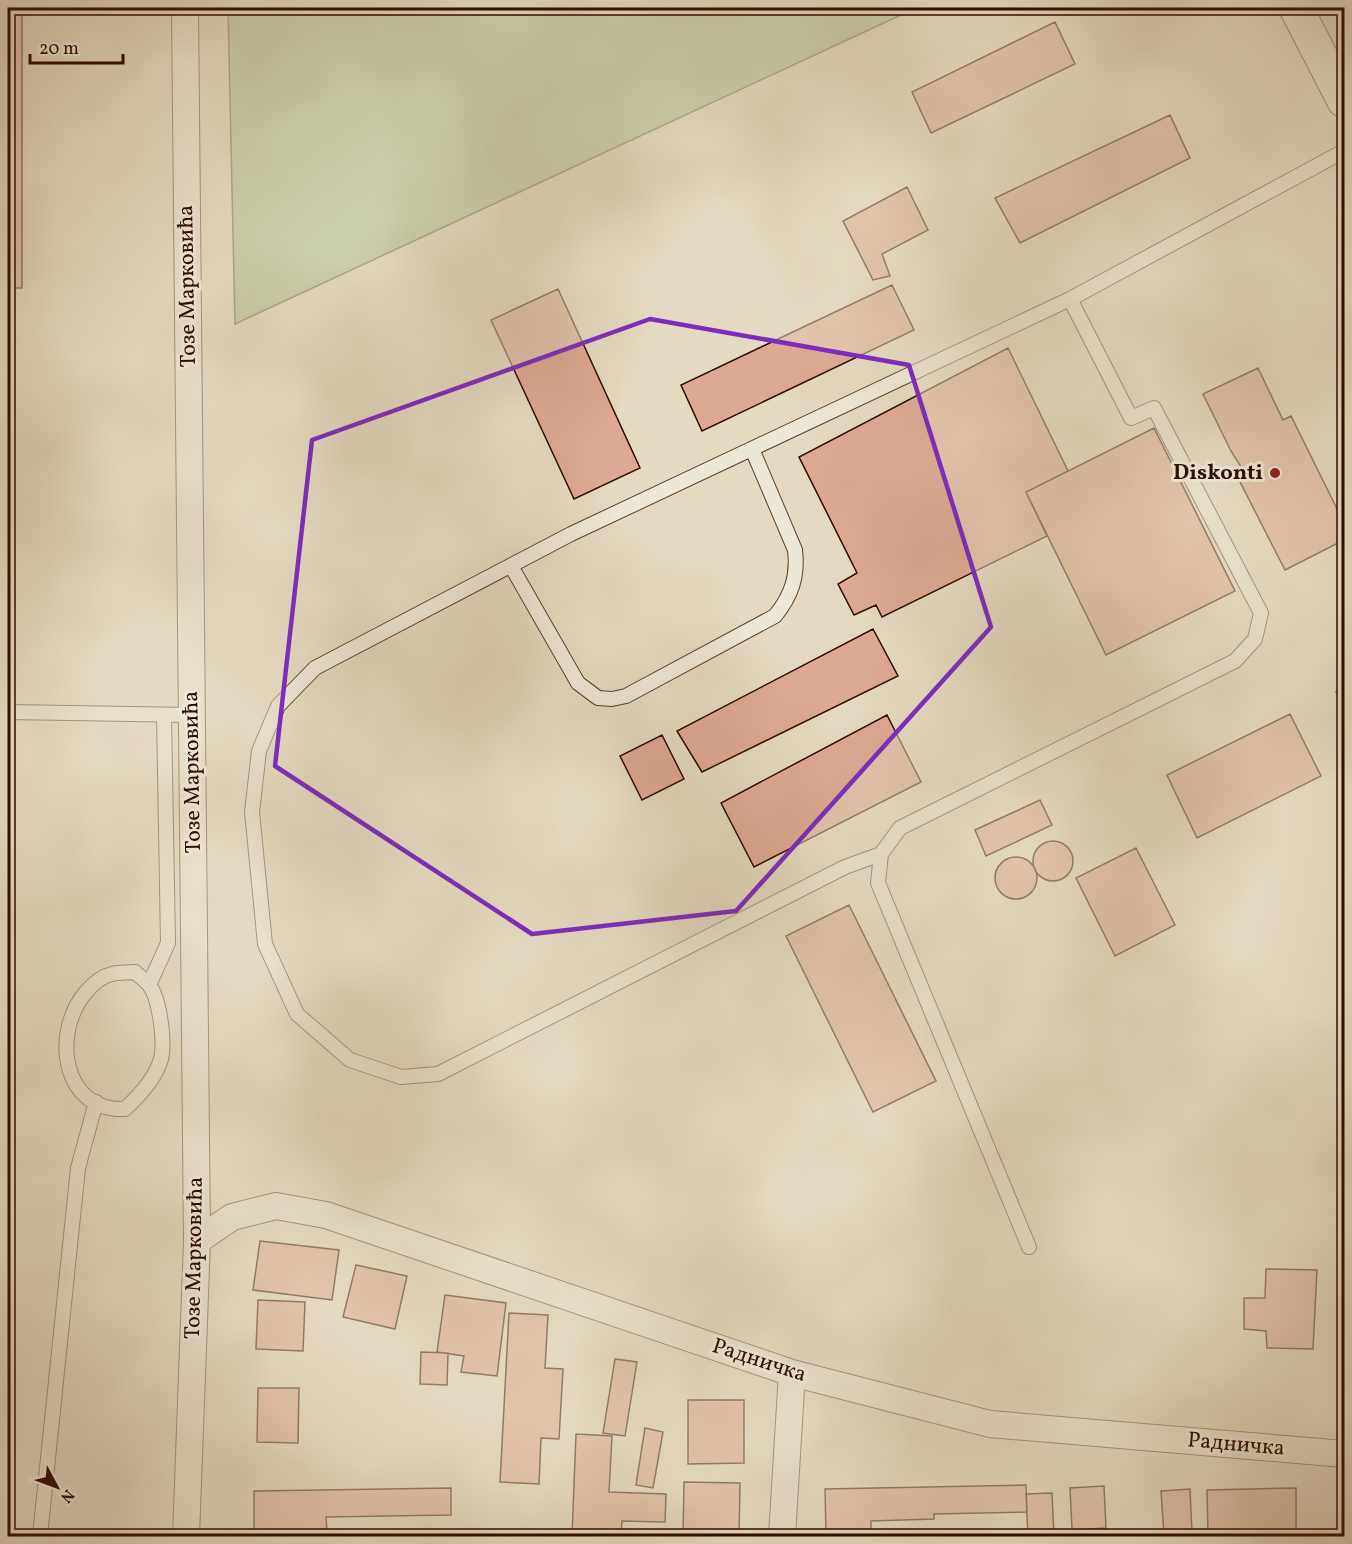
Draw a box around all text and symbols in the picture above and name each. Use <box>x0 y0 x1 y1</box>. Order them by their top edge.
scale bar <box>30 27 123 65</box>
text: 20 m <box>39 37 79 62</box>
street label: Тозе Марковића <box>171 204 205 368</box>
place label: Diskonti <box>1173 458 1263 489</box>
marker: Diskonti <box>1268 466 1282 480</box>
street label: Тозе Марковића <box>176 690 210 854</box>
street label: Тозе Марковића <box>178 1176 212 1340</box>
street label: Радничка <box>708 1331 810 1391</box>
street label: Радничка <box>1186 1425 1286 1465</box>
north arrow <box>27 1457 87 1517</box>
text: N <box>54 1484 79 1507</box>

